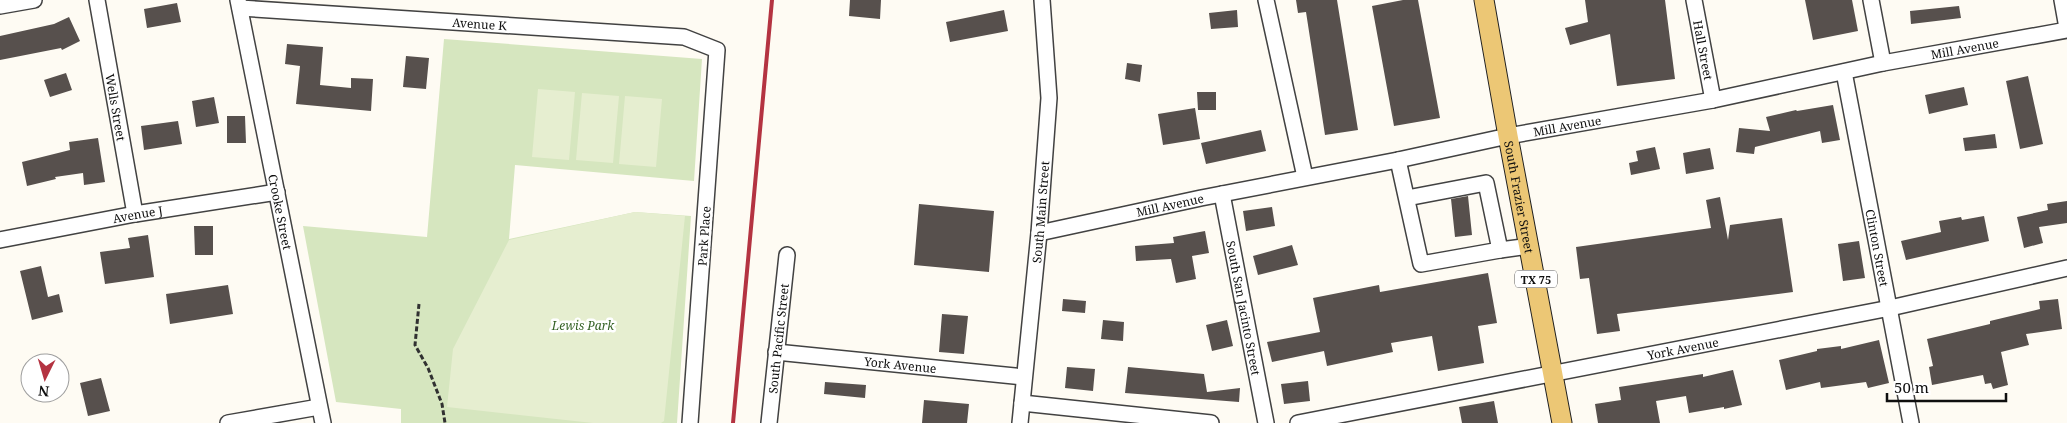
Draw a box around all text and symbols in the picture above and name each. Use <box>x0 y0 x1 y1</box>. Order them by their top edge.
street label: Avenue K <box>452 13 508 34</box>
street label: Hall Street <box>1690 19 1718 81</box>
street label: Mill Avenue <box>1929 34 2000 63</box>
street label: Wells Street <box>102 72 130 142</box>
street label: Mill Avenue <box>1532 111 1602 140</box>
street label: South Frazier Street <box>1501 139 1538 254</box>
street label: South Main Street <box>1028 160 1053 264</box>
street label: Crooke Street <box>265 172 296 251</box>
street label: Mill Avenue <box>1135 189 1205 220</box>
street label: Avenue J <box>111 201 164 227</box>
street label: Park Place <box>693 206 715 266</box>
street label: Clinton Street <box>1862 208 1893 288</box>
street label: South San Jacinto Street <box>1223 239 1265 377</box>
road number: TX 75 <box>1515 270 1557 288</box>
street label: South Pacific Street <box>764 283 792 394</box>
park label: Lewis Park <box>551 317 615 334</box>
street label: York Avenue <box>1645 333 1720 364</box>
street label: York Avenue <box>863 352 937 377</box>
north arrow <box>20 353 70 403</box>
scale bar <box>1887 370 2006 402</box>
text: 50 m <box>1894 377 1929 397</box>
text: N <box>37 382 50 401</box>

